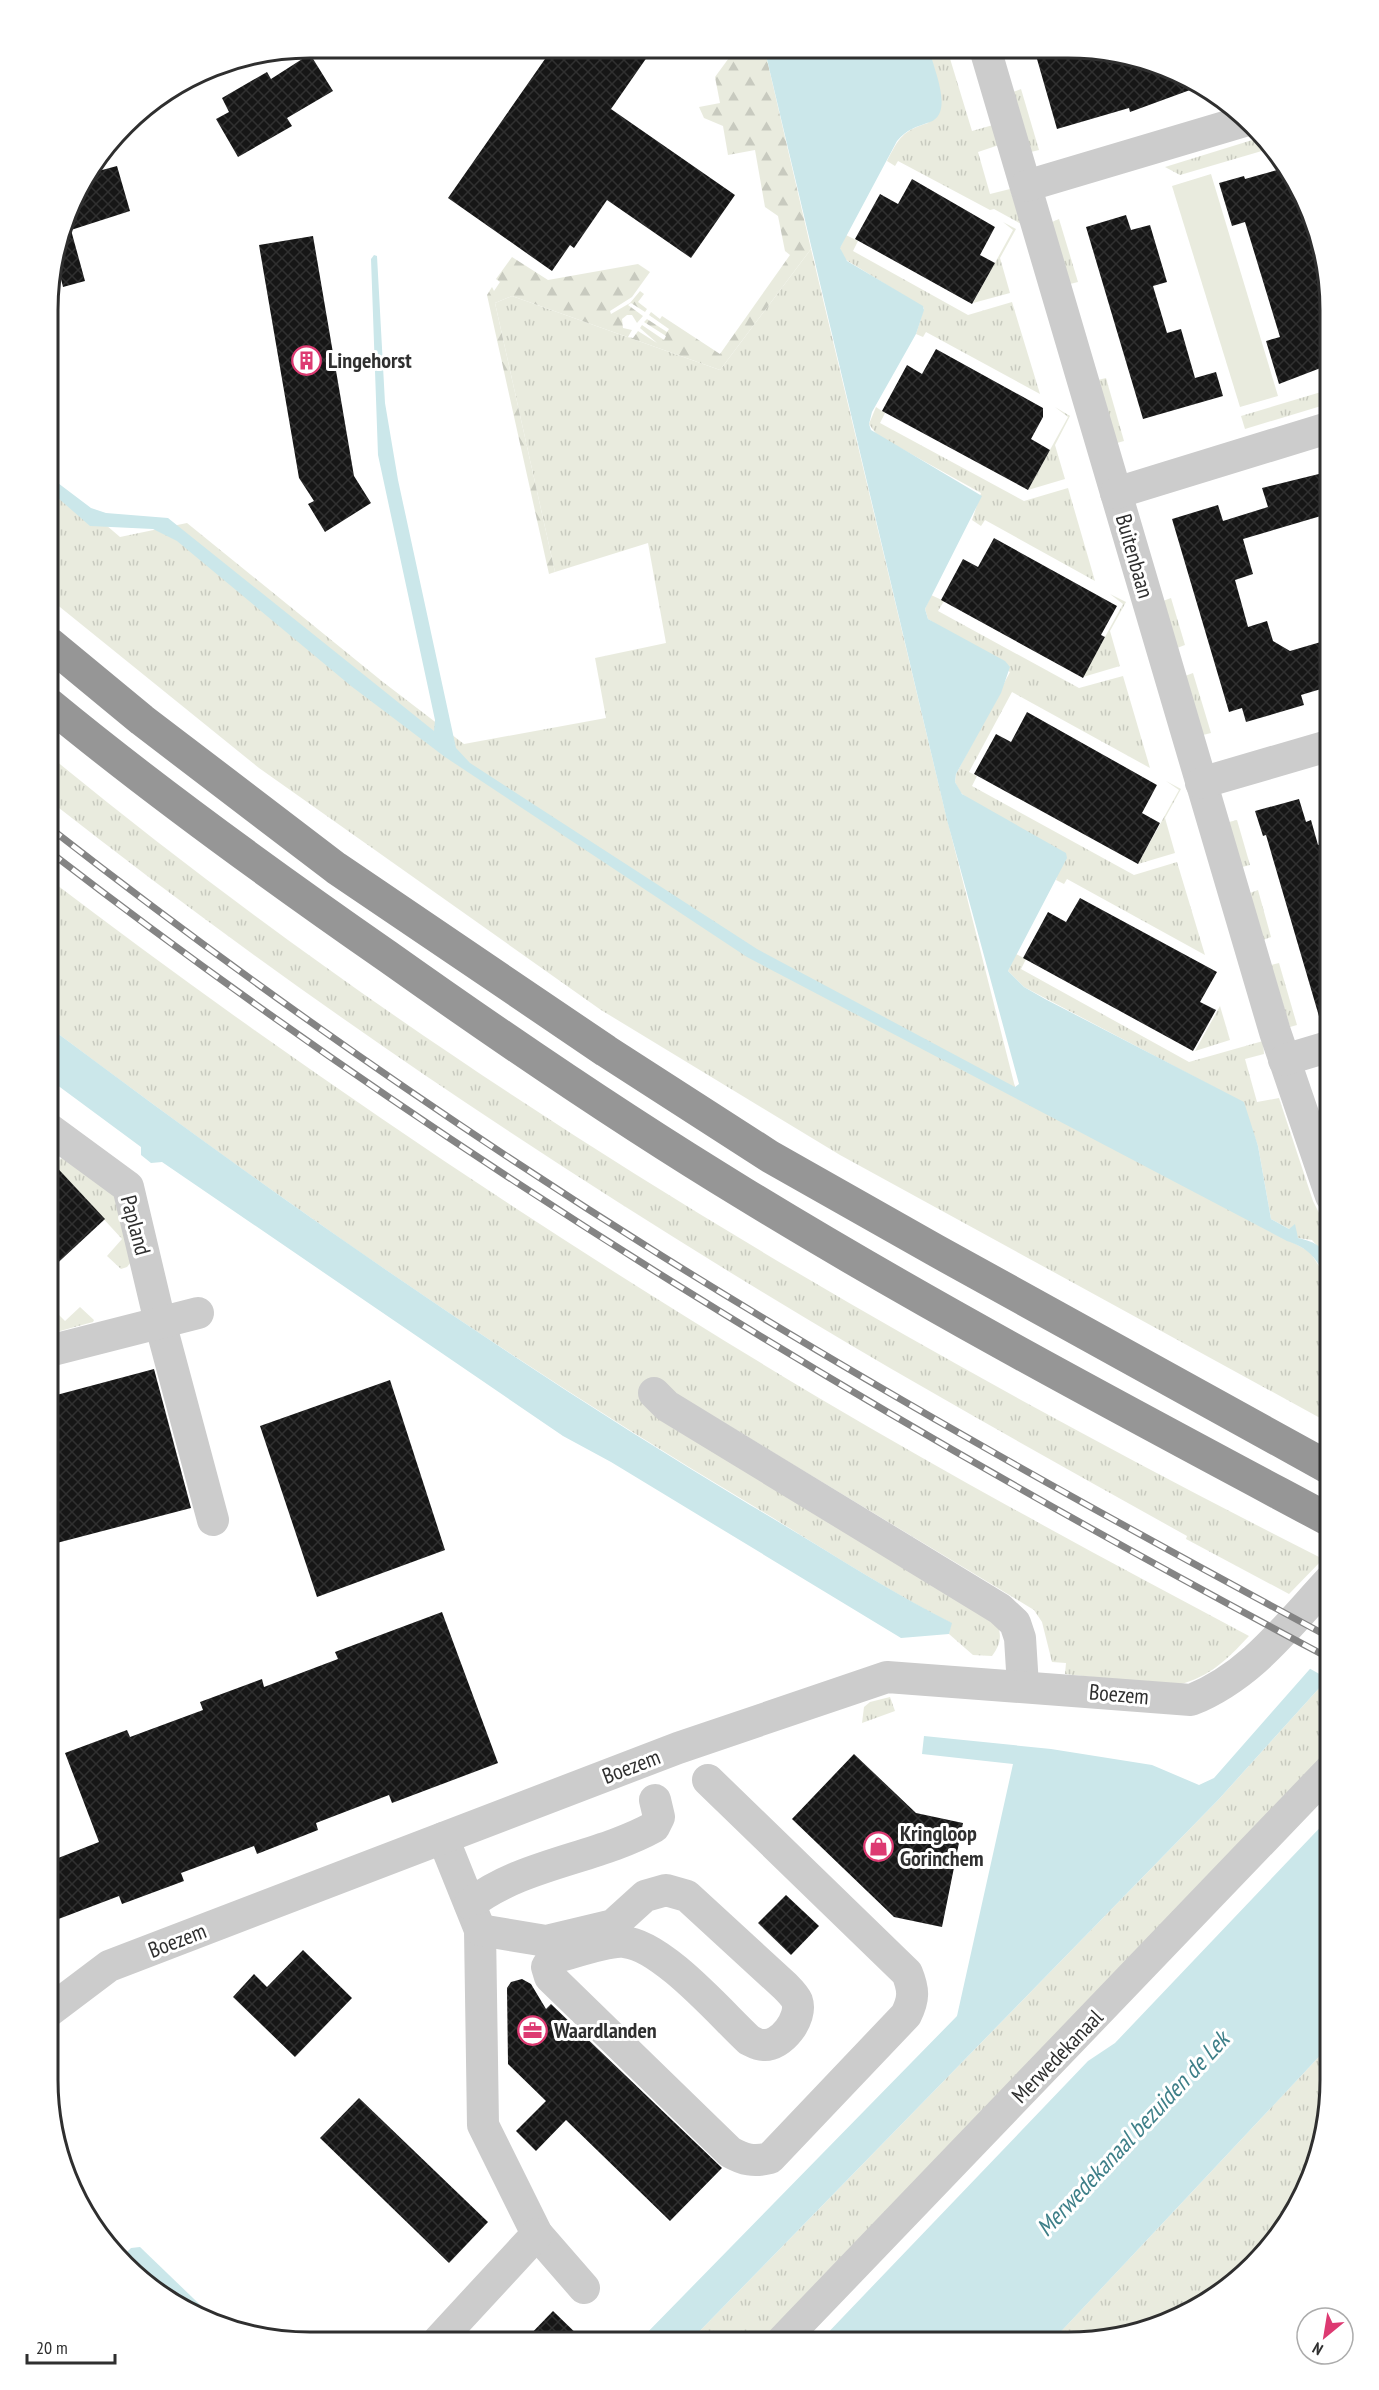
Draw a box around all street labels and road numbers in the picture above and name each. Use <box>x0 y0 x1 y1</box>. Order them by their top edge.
street label: Buitenbaan <box>1110 511 1160 601</box>
street label: Papland <box>115 1192 157 1258</box>
street label: Boezem <box>1088 1677 1150 1711</box>
street label: Boezem <box>598 1742 664 1790</box>
street label: Boezem <box>144 1916 210 1964</box>
street label: Merwedekanaal <box>1005 2003 1109 2109</box>

